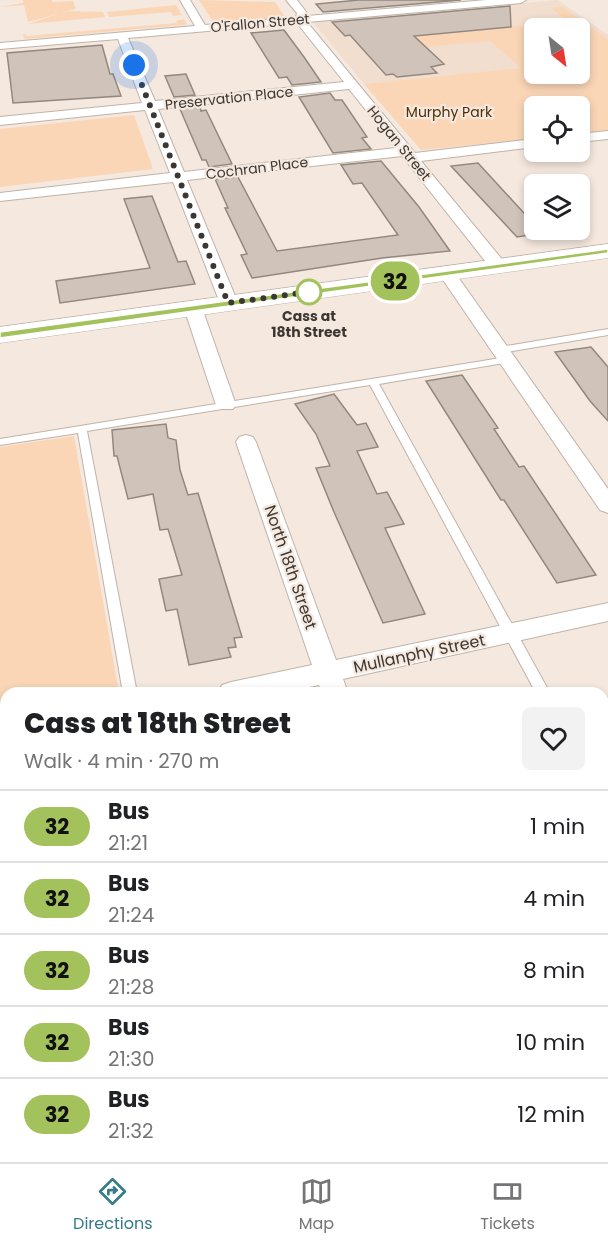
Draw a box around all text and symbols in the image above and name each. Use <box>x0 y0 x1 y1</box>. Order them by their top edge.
street label: O'Fallon Street <box>210 9 310 37</box>
north arrow <box>524 18 590 84</box>
map controls <box>524 18 590 240</box>
your location <box>119 50 149 80</box>
street label: Preservation Place <box>164 81 294 115</box>
button: locate <box>524 96 590 162</box>
street label: Hogan Street <box>363 101 435 185</box>
park label: Murphy Park <box>406 102 493 122</box>
street label: Cochran Place <box>205 152 310 184</box>
button: layers <box>524 174 590 240</box>
line badge: 32 <box>368 262 422 300</box>
text: 32 <box>383 267 407 296</box>
marker: Cass at 18th Street <box>296 279 322 305</box>
place label: Cass at 18th Street <box>271 306 347 342</box>
street label: North 18th Street <box>258 502 323 633</box>
street label: Mullanphy Street <box>351 628 487 679</box>
text: Cass at 18th Street <box>24 704 291 743</box>
button: heart <box>522 707 585 770</box>
text: Walk · 4 min · 270 m <box>24 747 219 775</box>
text: Bus <box>108 796 150 827</box>
text: 1 min <box>530 811 585 842</box>
text: 32 <box>45 812 69 841</box>
text: 21:21 <box>108 829 148 857</box>
text: Bus <box>108 868 150 899</box>
text: 4 min <box>523 883 585 914</box>
text: 32 <box>45 884 69 913</box>
text: 21:24 <box>108 901 154 929</box>
text: Bus <box>108 940 150 971</box>
text: 8 min <box>523 955 585 986</box>
text: 32 <box>45 956 69 985</box>
text: 21:28 <box>108 973 154 1001</box>
text: Bus <box>108 1012 150 1043</box>
text: 10 min <box>516 1027 585 1058</box>
text: 32 <box>45 1028 69 1057</box>
text: 21:30 <box>108 1045 155 1073</box>
text: Bus <box>108 1084 150 1115</box>
text: 12 min <box>517 1099 585 1130</box>
text: 32 <box>45 1100 69 1129</box>
text: 21:32 <box>108 1117 153 1145</box>
tab: Directions <box>73 1175 153 1236</box>
tab: Map <box>299 1175 334 1236</box>
tab: Tickets <box>480 1175 535 1236</box>

